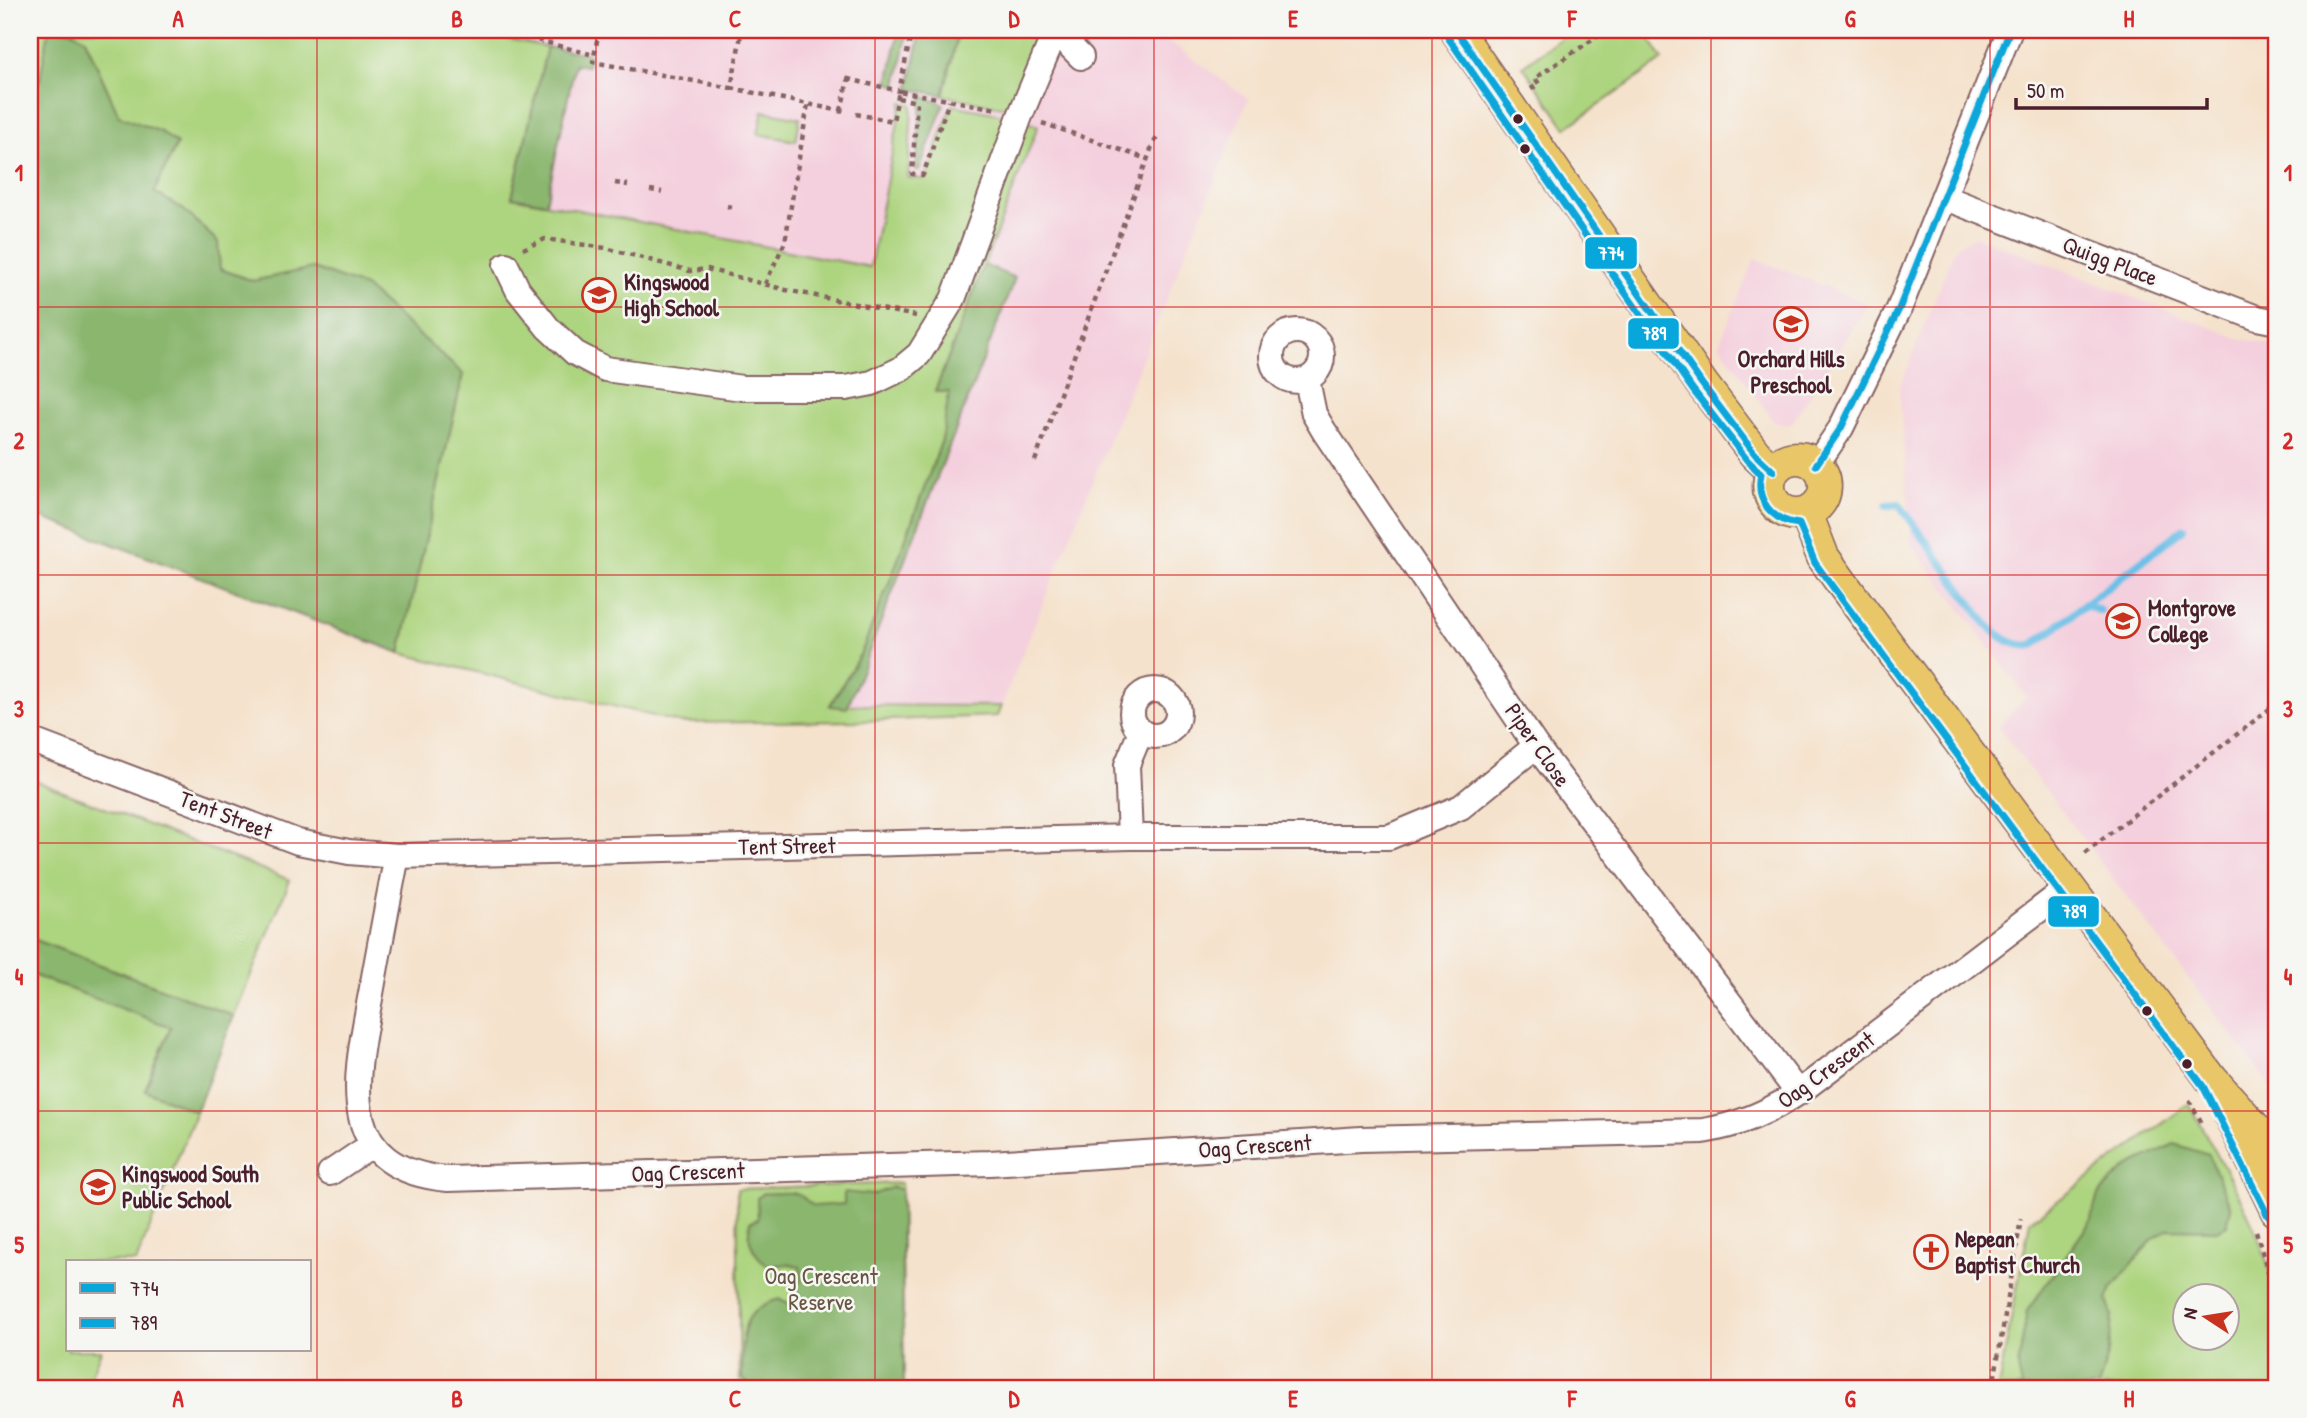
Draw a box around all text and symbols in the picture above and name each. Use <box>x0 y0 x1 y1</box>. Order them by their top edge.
text: A <box>172 3 184 34</box>
text: B <box>451 3 463 34</box>
text: C <box>729 3 741 34</box>
text: D <box>1009 3 1021 34</box>
text: E <box>1288 3 1299 34</box>
text: F <box>1567 3 1578 34</box>
text: G <box>1844 3 1856 34</box>
text: H <box>2124 3 2135 34</box>
scale bar <box>2016 66 2207 110</box>
text: 50 m <box>2027 76 2064 105</box>
unlabelled marker <box>1511 112 1525 126</box>
unlabelled marker <box>1518 142 1532 156</box>
text: 1 <box>15 157 23 188</box>
text: 1 <box>2284 157 2292 188</box>
street label: Quigg Place <box>2058 228 2162 293</box>
line badge: 774 <box>1584 236 1638 270</box>
text: 774 <box>1597 240 1624 266</box>
place label: Kingswood High School <box>624 266 720 324</box>
school or university icon: Kingswood High School <box>580 276 618 314</box>
school or university icon: Orchard Hills Preschool <box>1772 305 1810 343</box>
line badge: 789 <box>1627 317 1680 350</box>
text: 789 <box>1641 320 1666 346</box>
place label: Orchard Hills Preschool <box>1737 343 1845 400</box>
text: 2 <box>14 425 25 456</box>
text: 2 <box>2283 425 2294 456</box>
place label: Montgrove College <box>2148 592 2237 650</box>
school or university icon: Montgrove College <box>2104 602 2142 640</box>
text: 3 <box>14 693 24 724</box>
text: 3 <box>2283 693 2293 724</box>
street label: Piper Close <box>1498 697 1578 793</box>
street label: Tent Street <box>175 783 278 847</box>
street label: Tent Street <box>738 829 837 862</box>
line badge: 789 <box>2047 895 2100 928</box>
text: 789 <box>2061 898 2086 924</box>
text: 4 <box>15 961 24 992</box>
text: 4 <box>2284 961 2293 992</box>
unlabelled marker <box>2140 1004 2154 1018</box>
street label: Oag Crescent <box>1771 1023 1881 1115</box>
unlabelled marker <box>2180 1057 2194 1071</box>
street label: Oag Crescent <box>1197 1126 1314 1165</box>
street label: Oag Crescent <box>631 1154 746 1189</box>
place label: Kingswood South Public School <box>122 1158 259 1215</box>
school or university icon: Kingswood South Public School <box>79 1168 117 1206</box>
place label: Nepean Baptist Church <box>1955 1223 2080 1281</box>
text: 5 <box>14 1229 24 1260</box>
text: 5 <box>2283 1229 2293 1260</box>
church icon: Nepean Baptist Church <box>1912 1233 1950 1271</box>
legend <box>66 1260 312 1352</box>
park label: Oag Crescent Reserve <box>764 1260 879 1317</box>
text: 774 <box>130 1274 159 1303</box>
north arrow <box>2170 1282 2240 1352</box>
text: N <box>2176 1306 2203 1321</box>
text: 789 <box>130 1308 157 1337</box>
text: A <box>172 1383 184 1414</box>
text: B <box>451 1383 463 1414</box>
text: C <box>729 1383 741 1414</box>
text: D <box>1009 1383 1021 1414</box>
text: E <box>1288 1383 1299 1414</box>
text: F <box>1567 1383 1578 1414</box>
text: G <box>1844 1383 1856 1414</box>
text: H <box>2124 1383 2135 1414</box>

